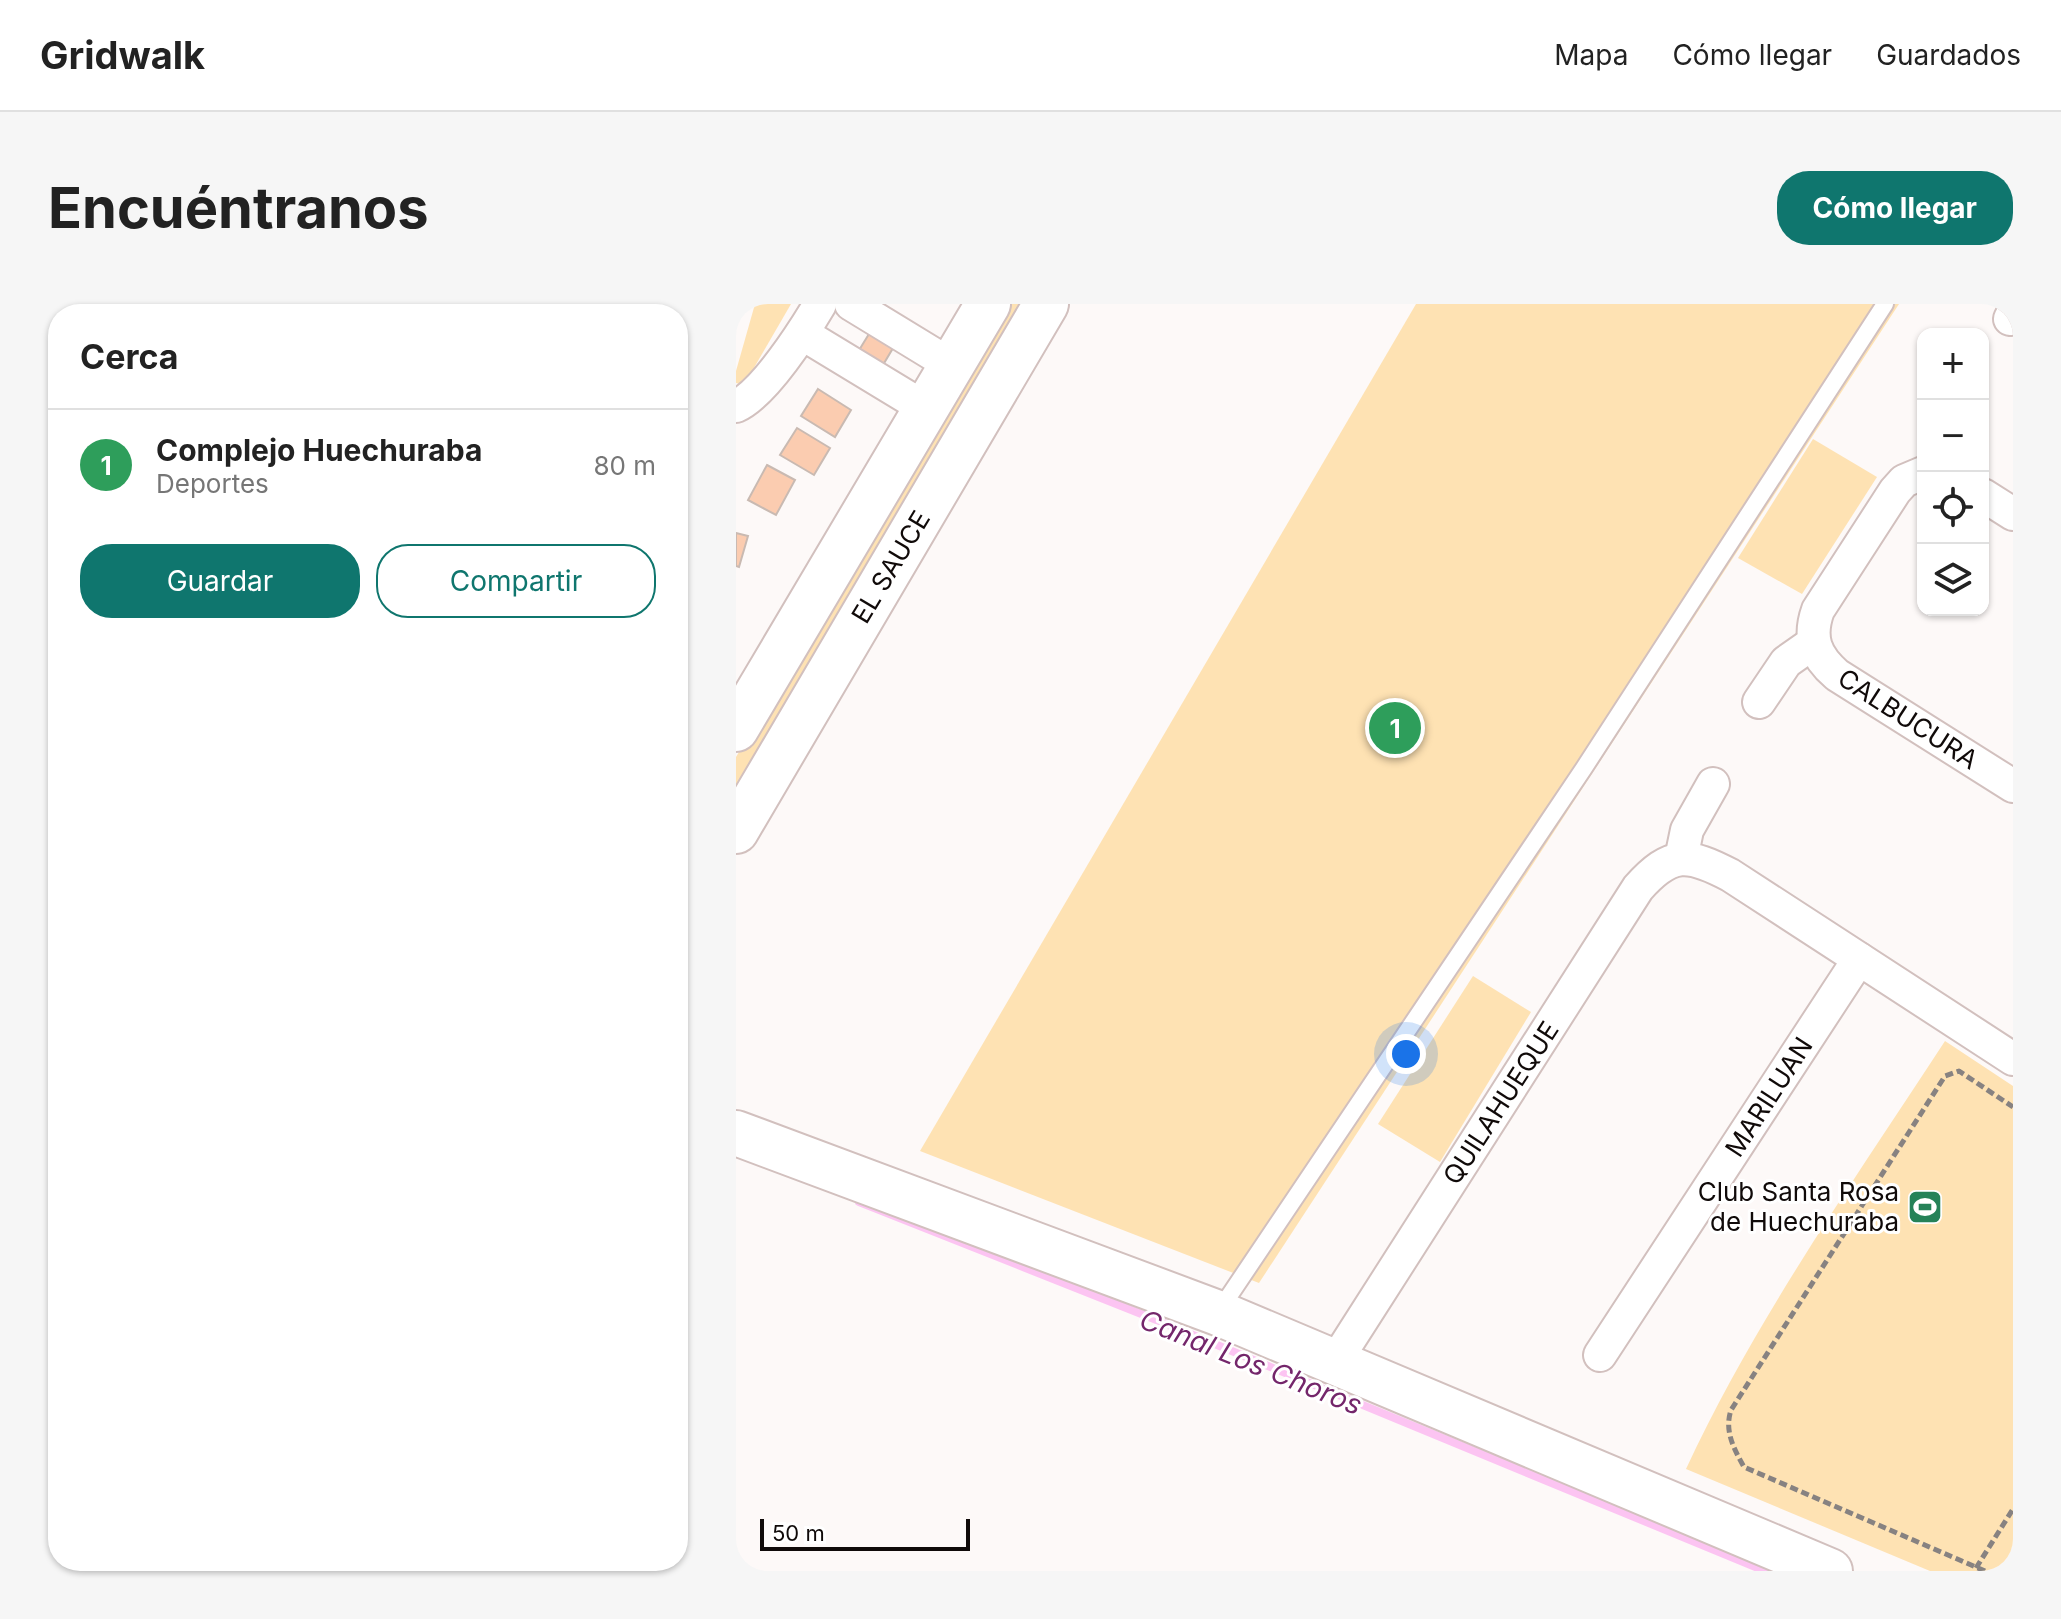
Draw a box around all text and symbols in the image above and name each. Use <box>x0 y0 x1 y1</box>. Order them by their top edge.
text: Gridwalk <box>40 32 205 78</box>
text: Mapa <box>1554 38 1628 72</box>
text: Cómo llegar <box>1672 38 1832 72</box>
text: Guardados <box>1876 38 2021 72</box>
button: Cómo llegar <box>1777 171 2013 245</box>
text: Encuéntranos <box>48 174 429 242</box>
map controls <box>1917 328 1989 616</box>
button: + <box>1917 328 1989 400</box>
text: Cerca <box>80 336 179 377</box>
button: − <box>1917 400 1989 472</box>
text: Complejo Huechuraba <box>156 432 482 468</box>
text: 1 <box>100 450 112 481</box>
text: 80 m <box>593 450 656 481</box>
text: Deportes <box>156 468 269 499</box>
button: locate <box>1917 472 1989 544</box>
street label: EL SAUCE <box>845 505 936 629</box>
button: Guardar <box>80 544 360 618</box>
button: Compartir <box>376 544 656 618</box>
button: layers <box>1917 544 1989 616</box>
street label: CALBUCURA <box>1833 662 1984 775</box>
pin: 1 <box>1369 698 1421 758</box>
street label: QUILAHUEQUE <box>1436 1015 1565 1190</box>
street label: MARILUAN <box>1718 1031 1819 1162</box>
your location <box>1386 1034 1426 1074</box>
place label: Club Santa Rosa de Huechuraba <box>1698 1176 1899 1237</box>
sports icon: Club Santa Rosa de Huechuraba <box>1906 1188 1944 1226</box>
water label: Canal Los Choros <box>1135 1302 1367 1422</box>
scale bar <box>760 1515 970 1551</box>
text: 50 m <box>772 1520 825 1546</box>

